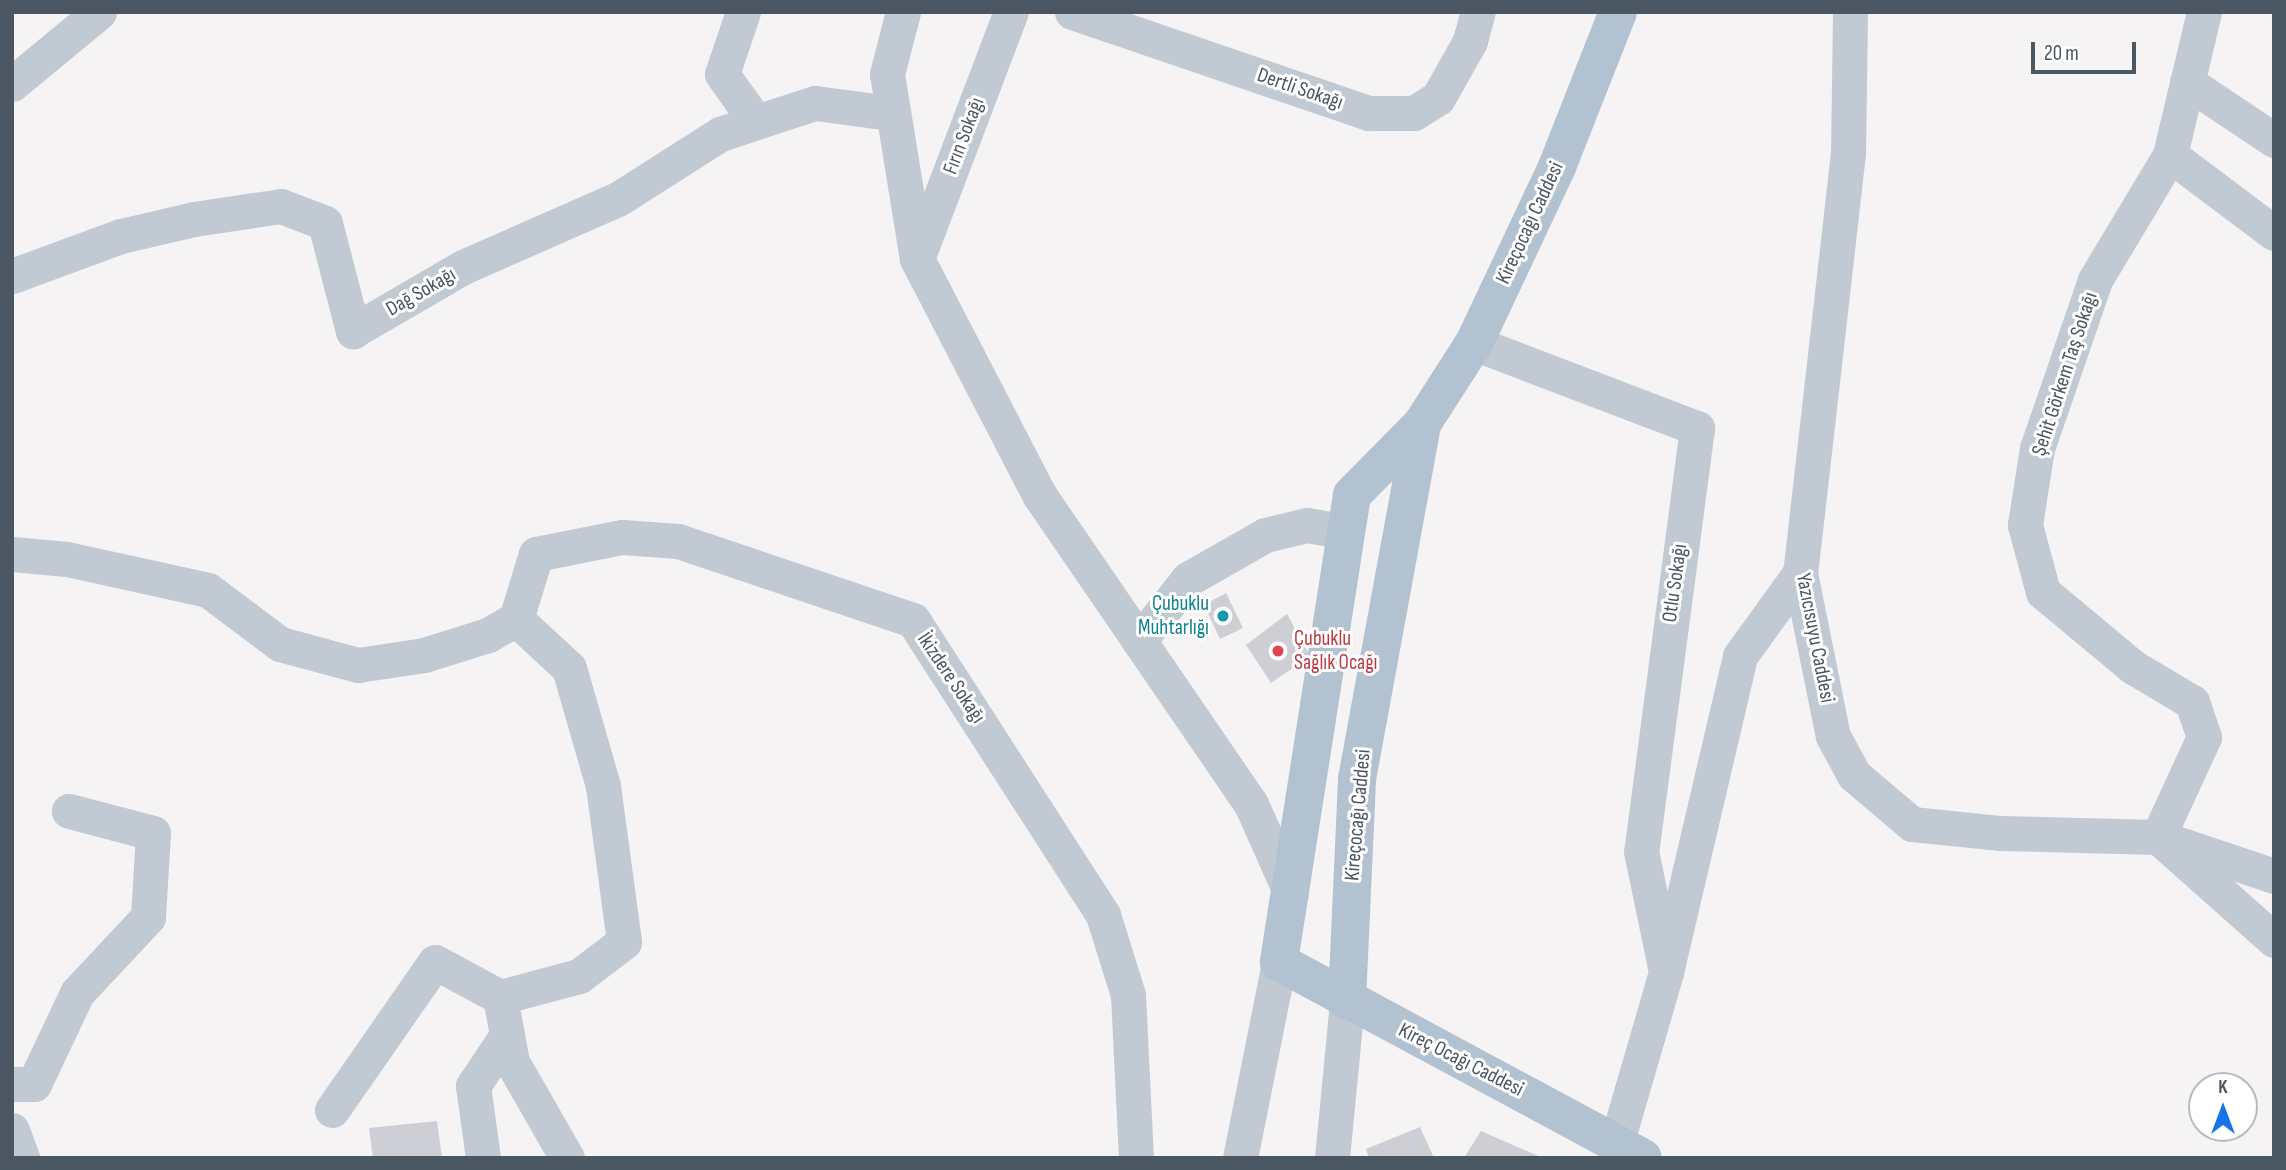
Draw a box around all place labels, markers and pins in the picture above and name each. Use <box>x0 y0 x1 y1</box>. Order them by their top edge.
place label: Çubuklu Muhtarlığı <box>1138 591 1209 641</box>
marker: Çubuklu Muhtarlığı <box>1215 608 1231 624</box>
place label: Çubuklu Sağlık Ocağı <box>1294 626 1377 676</box>
marker: Çubuklu Sağlık Ocağı <box>1268 641 1288 661</box>

